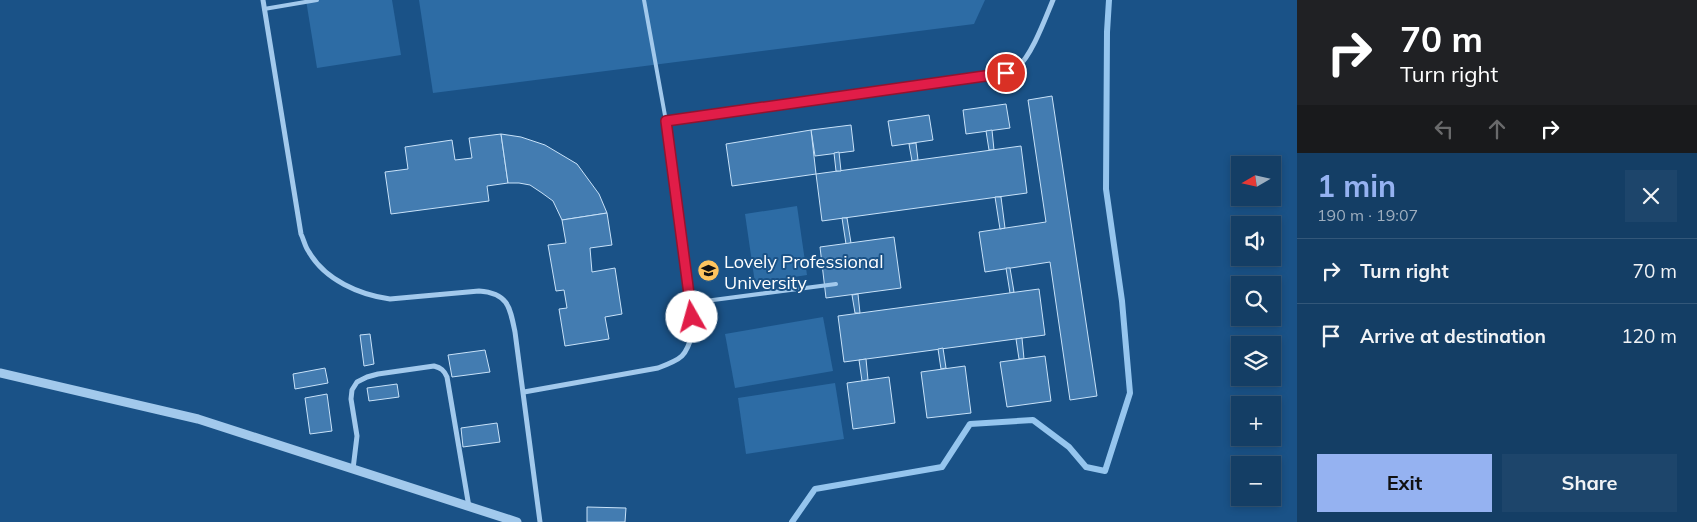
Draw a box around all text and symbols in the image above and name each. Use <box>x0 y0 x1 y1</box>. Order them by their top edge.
text: 70 m <box>1400 17 1483 61</box>
icon: right <box>1317 20 1382 85</box>
pin <box>985 52 1027 94</box>
icon: arrive <box>992 59 1020 87</box>
text: Turn right <box>1400 60 1498 88</box>
icon: left <box>1430 115 1458 143</box>
icon: ahead <box>1483 115 1511 143</box>
icon: right <box>1536 115 1564 143</box>
north arrow <box>1231 156 1281 206</box>
map controls <box>1231 156 1281 506</box>
text: 1 min <box>1317 167 1396 205</box>
button: close <box>1625 170 1677 222</box>
text: 190 m · 19:07 <box>1317 205 1418 225</box>
button: sound <box>1231 216 1281 266</box>
place label: Lovely Professional University <box>724 250 883 294</box>
icon: right <box>1317 257 1345 285</box>
school or university icon: Lovely Professional University <box>696 259 720 283</box>
text: Turn right <box>1360 259 1449 283</box>
text: 70 m <box>1633 259 1677 283</box>
button: search <box>1231 276 1281 326</box>
position arrow <box>665 290 717 342</box>
icon: arrive <box>1317 322 1345 350</box>
text: Arrive at destination <box>1360 324 1546 348</box>
text: 120 m <box>1621 324 1677 348</box>
button: layers <box>1231 336 1281 386</box>
button: + <box>1231 396 1281 446</box>
button: Exit <box>1317 454 1492 512</box>
button: Share <box>1502 454 1677 512</box>
button: − <box>1231 456 1281 506</box>

